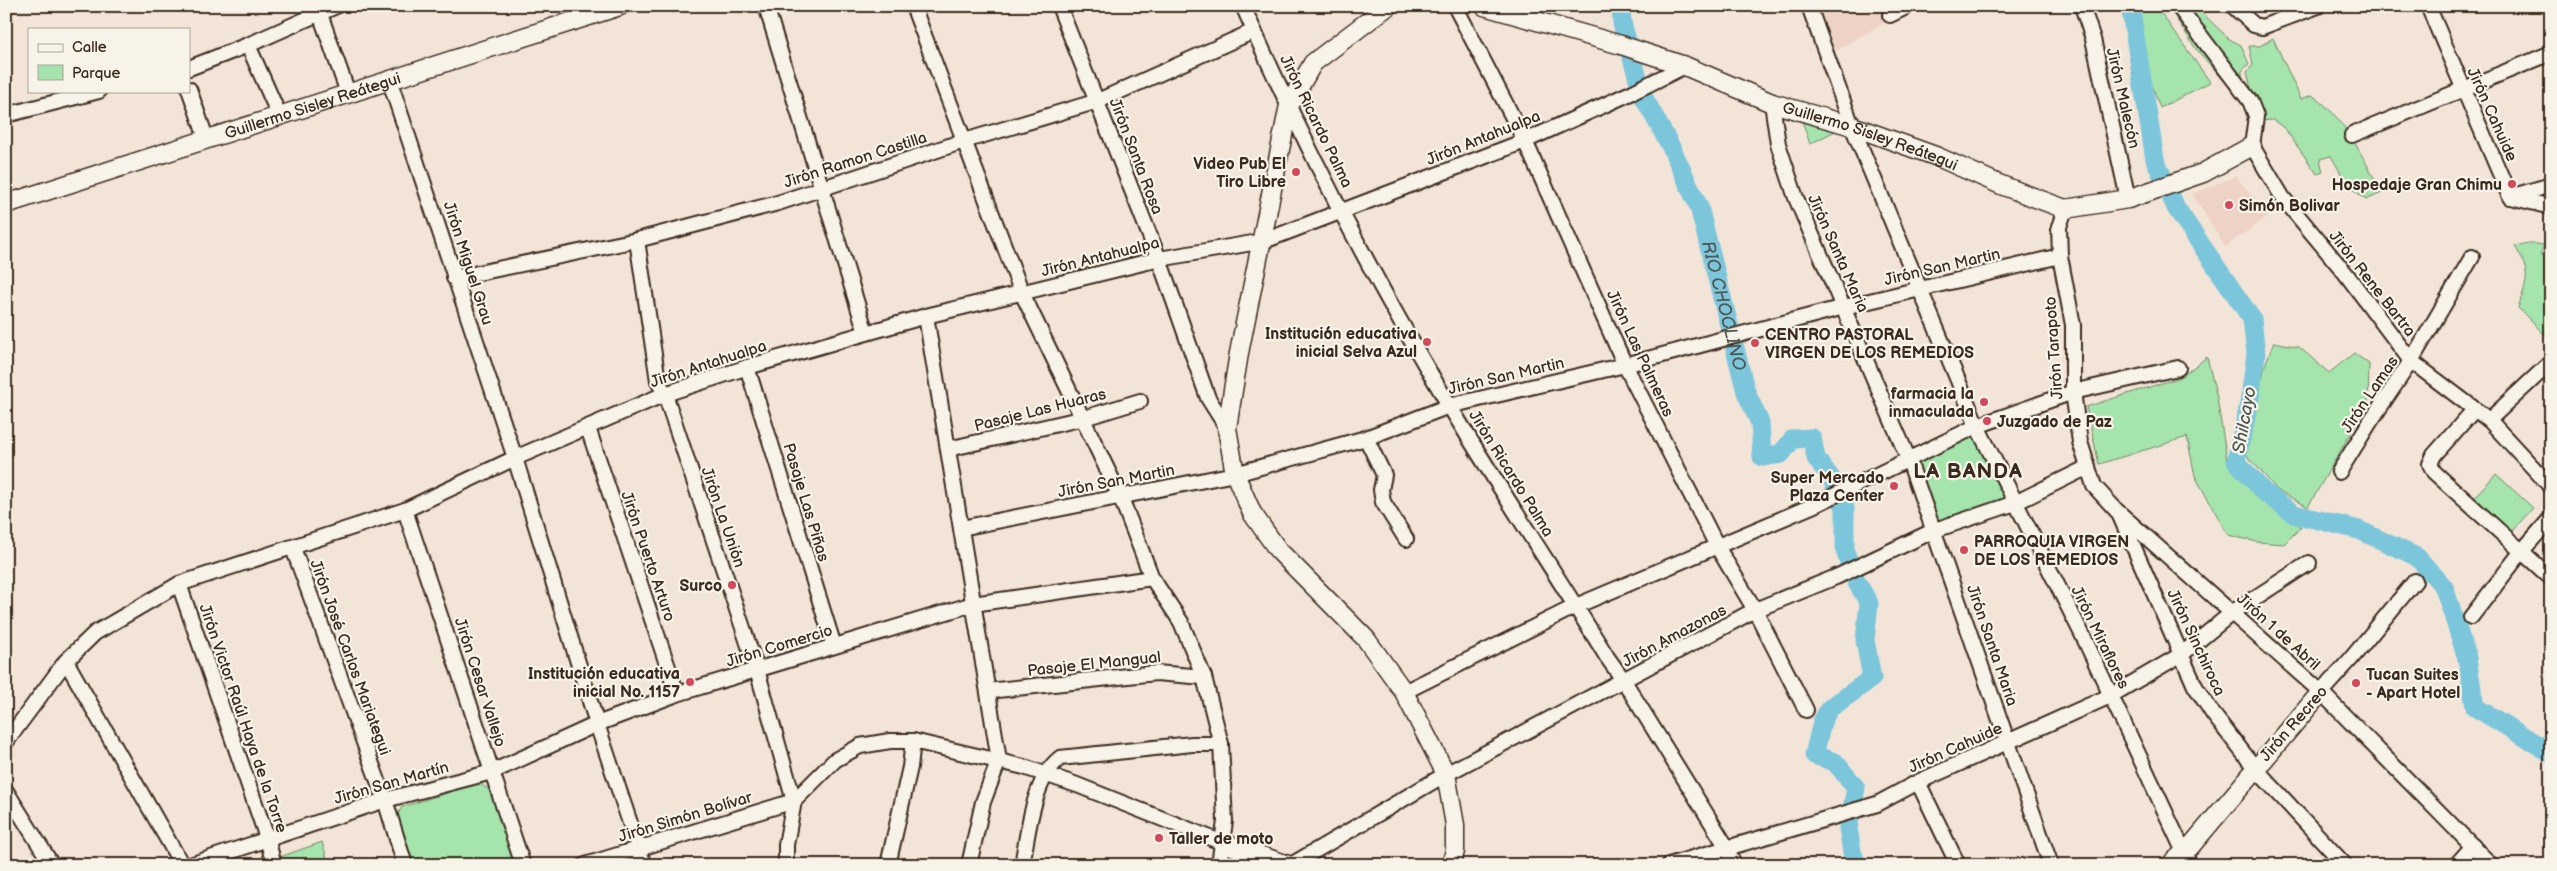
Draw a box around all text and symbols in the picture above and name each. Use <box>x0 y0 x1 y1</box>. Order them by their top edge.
legend <box>28 28 190 92</box>
text: Calle <box>72 38 107 57</box>
street label: Jirón Malecón <box>2102 46 2143 151</box>
street label: Jirón Ricardo Palma <box>1275 52 1356 191</box>
text: Parque <box>72 64 121 83</box>
street label: Jirón Cahuide <box>2462 65 2521 165</box>
street label: Guillermo Sisley Reátegui <box>223 69 403 144</box>
street label: Jirón Santa Rosa <box>1105 96 1167 217</box>
street label: Guillermo Sisley Reátegui <box>1780 99 1960 176</box>
street label: Jirón Antahualpa <box>1424 107 1543 170</box>
street label: Jirón Ramon Castilla <box>781 128 929 193</box>
place label: Video Pub El Tiro Libre <box>1193 155 1286 192</box>
marker: Video Pub El Tiro Libre <box>1290 166 1302 178</box>
place label: Hospedaje Gran Chimu <box>2332 176 2502 195</box>
marker: Hospedaje Gran Chimu <box>2506 178 2518 190</box>
street label: Jirón Santa Maria <box>1803 192 1872 315</box>
place label: Simón Bolivar <box>2239 197 2340 216</box>
street label: Jirón Miguel Grau <box>439 199 497 328</box>
marker: Simón Bolivar <box>2223 199 2235 211</box>
street label: Jirón Rene Bartra <box>2324 227 2419 341</box>
street label: Jirón Antahualpa <box>1039 234 1161 281</box>
water label: RIO CHOCLINO <box>1697 239 1750 373</box>
street label: Jirón San Martin <box>1882 245 2002 290</box>
street label: Jirón Las Palmeras <box>1602 287 1677 420</box>
street label: Jirón Tarapoto <box>2041 296 2068 400</box>
place label: Institución educativa inicial Selva Azul <box>1265 325 1417 362</box>
place label: CENTRO PASTORAL VIRGEN DE LOS REMEDIOS <box>1765 326 1974 363</box>
marker: Institución educativa inicial Selva Azul <box>1421 336 1433 348</box>
street label: Jirón Antahualpa <box>648 337 769 392</box>
marker: CENTRO PASTORAL VIRGEN DE LOS REMEDIOS <box>1749 337 1761 349</box>
street label: Jirón Lamas <box>2338 353 2403 437</box>
street label: Jirón San Martin <box>1446 354 1566 399</box>
street label: Pasaje Las Huaras <box>972 385 1108 436</box>
place label: farmacia la inmaculada <box>1889 385 1974 422</box>
water label: Shilcayo <box>2228 385 2261 455</box>
marker: farmacia la inmaculada <box>1978 396 1990 408</box>
street label: Jirón Ricardo Palma <box>1464 407 1557 540</box>
place label: Juzgado de Paz <box>1997 413 2112 432</box>
marker: Juzgado de Paz <box>1981 415 1993 427</box>
street label: Pasaje Las Piñas <box>779 441 833 564</box>
district label: LA BANDA <box>1913 459 2023 484</box>
street label: Jirón San Martin <box>1056 461 1176 502</box>
street label: Jirón La Unión <box>697 465 749 570</box>
place label: Super Mercado Plaza Center <box>1771 469 1885 506</box>
marker: Super Mercado Plaza Center <box>1888 480 1900 492</box>
street label: Jirón Puerto Arturo <box>616 489 679 624</box>
place label: PARROQUIA VIRGEN DE LOS REMEDIOS <box>1974 533 2129 570</box>
marker: PARROQUIA VIRGEN DE LOS REMEDIOS <box>1958 544 1970 556</box>
street label: Jirón José Carlos Mariategui <box>305 557 394 758</box>
place label: Surco <box>679 577 722 596</box>
marker: Surco <box>726 579 738 591</box>
street label: Jirón Santa Maria <box>1962 582 2021 709</box>
street label: Jirón Miraflores <box>2067 583 2133 692</box>
street label: Jirón Sinchiroca <box>2163 586 2229 699</box>
street label: Jirón 1 de Abril <box>2232 590 2324 675</box>
street label: Jirón Amazonas <box>1620 601 1730 672</box>
street label: Jirón Victor Raúl Haya de la Torre <box>194 602 291 836</box>
street label: Jirón Cesar Vallejo <box>450 615 509 750</box>
street label: Jirón Comercio <box>724 621 835 672</box>
street label: Pasaje El Mangual <box>1026 648 1162 681</box>
place label: Institución educativa inicial No. 1157 <box>528 665 680 702</box>
place label: Tucan Suites - Apart Hotel <box>2366 666 2460 703</box>
marker: Institución educativa inicial No. 1157 <box>684 676 696 688</box>
marker: Tucan Suites - Apart Hotel <box>2350 677 2362 689</box>
street label: Jirón Recreo <box>2256 682 2332 766</box>
street label: Jirón Cahuide <box>1906 719 2006 778</box>
street label: Jirón San Martín <box>332 758 451 809</box>
street label: Jirón Simón Bolívar <box>616 788 755 847</box>
place label: Taller de moto <box>1169 830 1273 849</box>
marker: Taller de moto <box>1153 832 1165 844</box>

